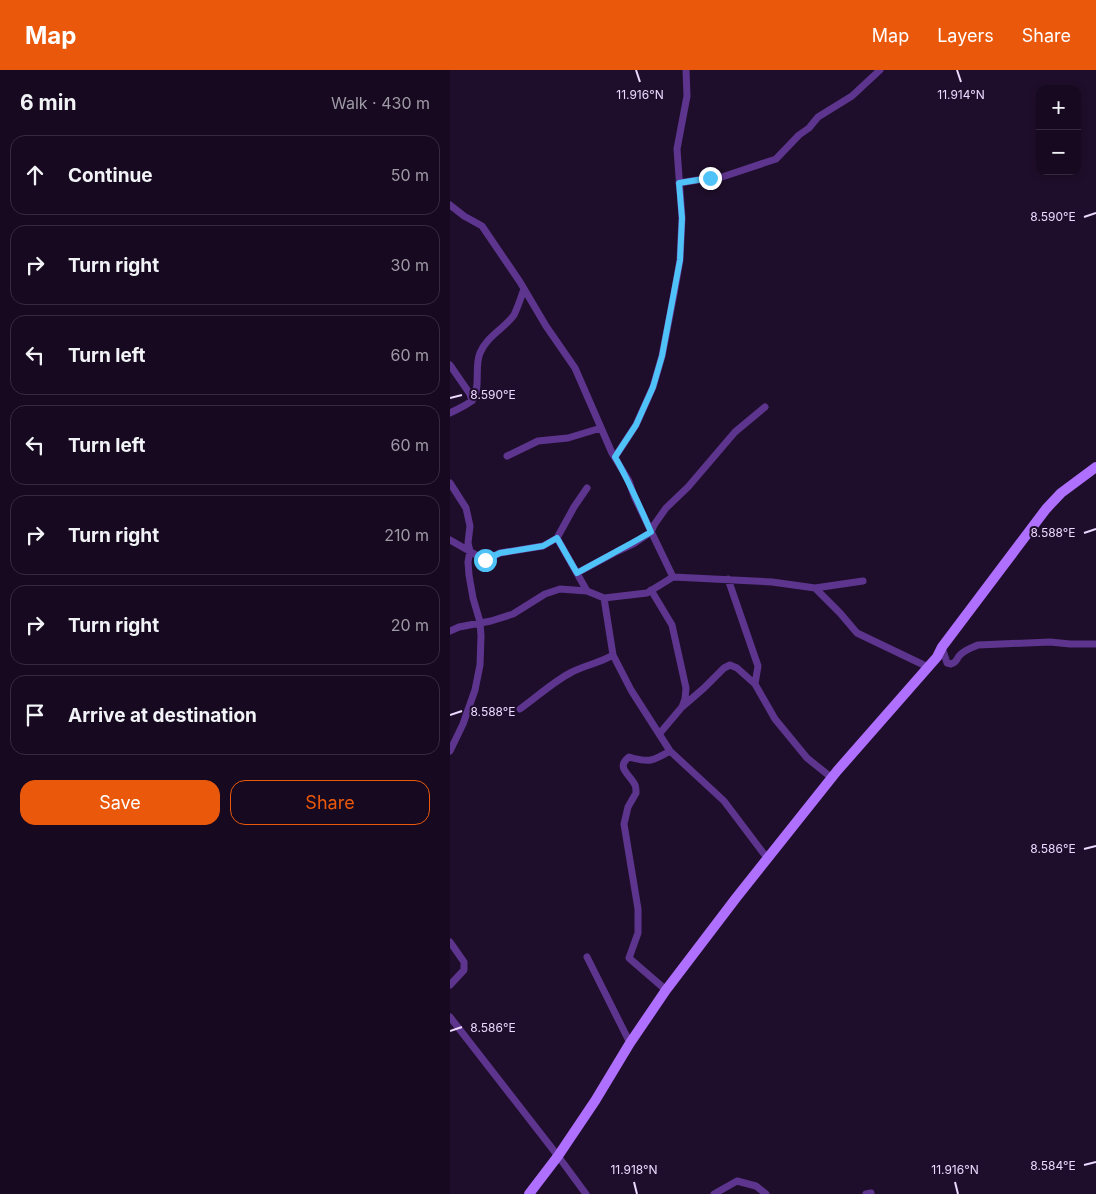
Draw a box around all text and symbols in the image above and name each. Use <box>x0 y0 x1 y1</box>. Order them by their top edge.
text: Map <box>25 21 76 50</box>
text: Map <box>872 25 909 46</box>
text: Layers <box>937 25 994 46</box>
text: Share <box>1022 25 1071 46</box>
map controls <box>1036 85 1081 175</box>
button: + <box>1036 85 1081 130</box>
text: 11.916°N <box>616 87 664 102</box>
text: 11.914°N <box>937 87 985 102</box>
text: 6 min <box>20 90 77 115</box>
text: Walk · 430 m <box>331 93 430 113</box>
button: − <box>1036 130 1081 175</box>
icon: ahead <box>21 161 49 189</box>
text: Continue <box>68 164 153 187</box>
text: 50 m <box>391 165 429 185</box>
route end <box>699 167 722 190</box>
text: 8.590°E <box>1030 209 1076 224</box>
icon: right <box>21 251 49 279</box>
text: Turn right <box>68 254 159 277</box>
text: 30 m <box>391 255 429 275</box>
icon: left <box>21 341 49 369</box>
text: Turn left <box>68 344 146 367</box>
text: 60 m <box>390 345 429 365</box>
text: 8.590°E <box>470 387 516 402</box>
icon: left <box>21 431 49 459</box>
text: Turn left <box>68 434 146 457</box>
text: 60 m <box>390 435 429 455</box>
icon: right <box>21 521 49 549</box>
text: Turn right <box>68 524 159 547</box>
text: 210 m <box>384 525 429 545</box>
text: 8.588°E <box>1030 525 1076 540</box>
route start <box>474 549 497 572</box>
icon: right <box>21 611 49 639</box>
text: Turn right <box>68 614 159 637</box>
text: 20 m <box>391 615 429 635</box>
icon: arrive <box>21 701 49 729</box>
text: Arrive at destination <box>68 704 257 727</box>
text: 8.588°E <box>470 704 516 719</box>
button: Save <box>20 780 220 825</box>
button: Share <box>230 780 430 825</box>
text: 8.586°E <box>1030 841 1076 856</box>
text: 8.586°E <box>470 1020 516 1035</box>
text: 8.584°E <box>1030 1158 1076 1173</box>
text: 11.918°N <box>610 1162 658 1177</box>
text: 11.916°N <box>931 1162 979 1177</box>

